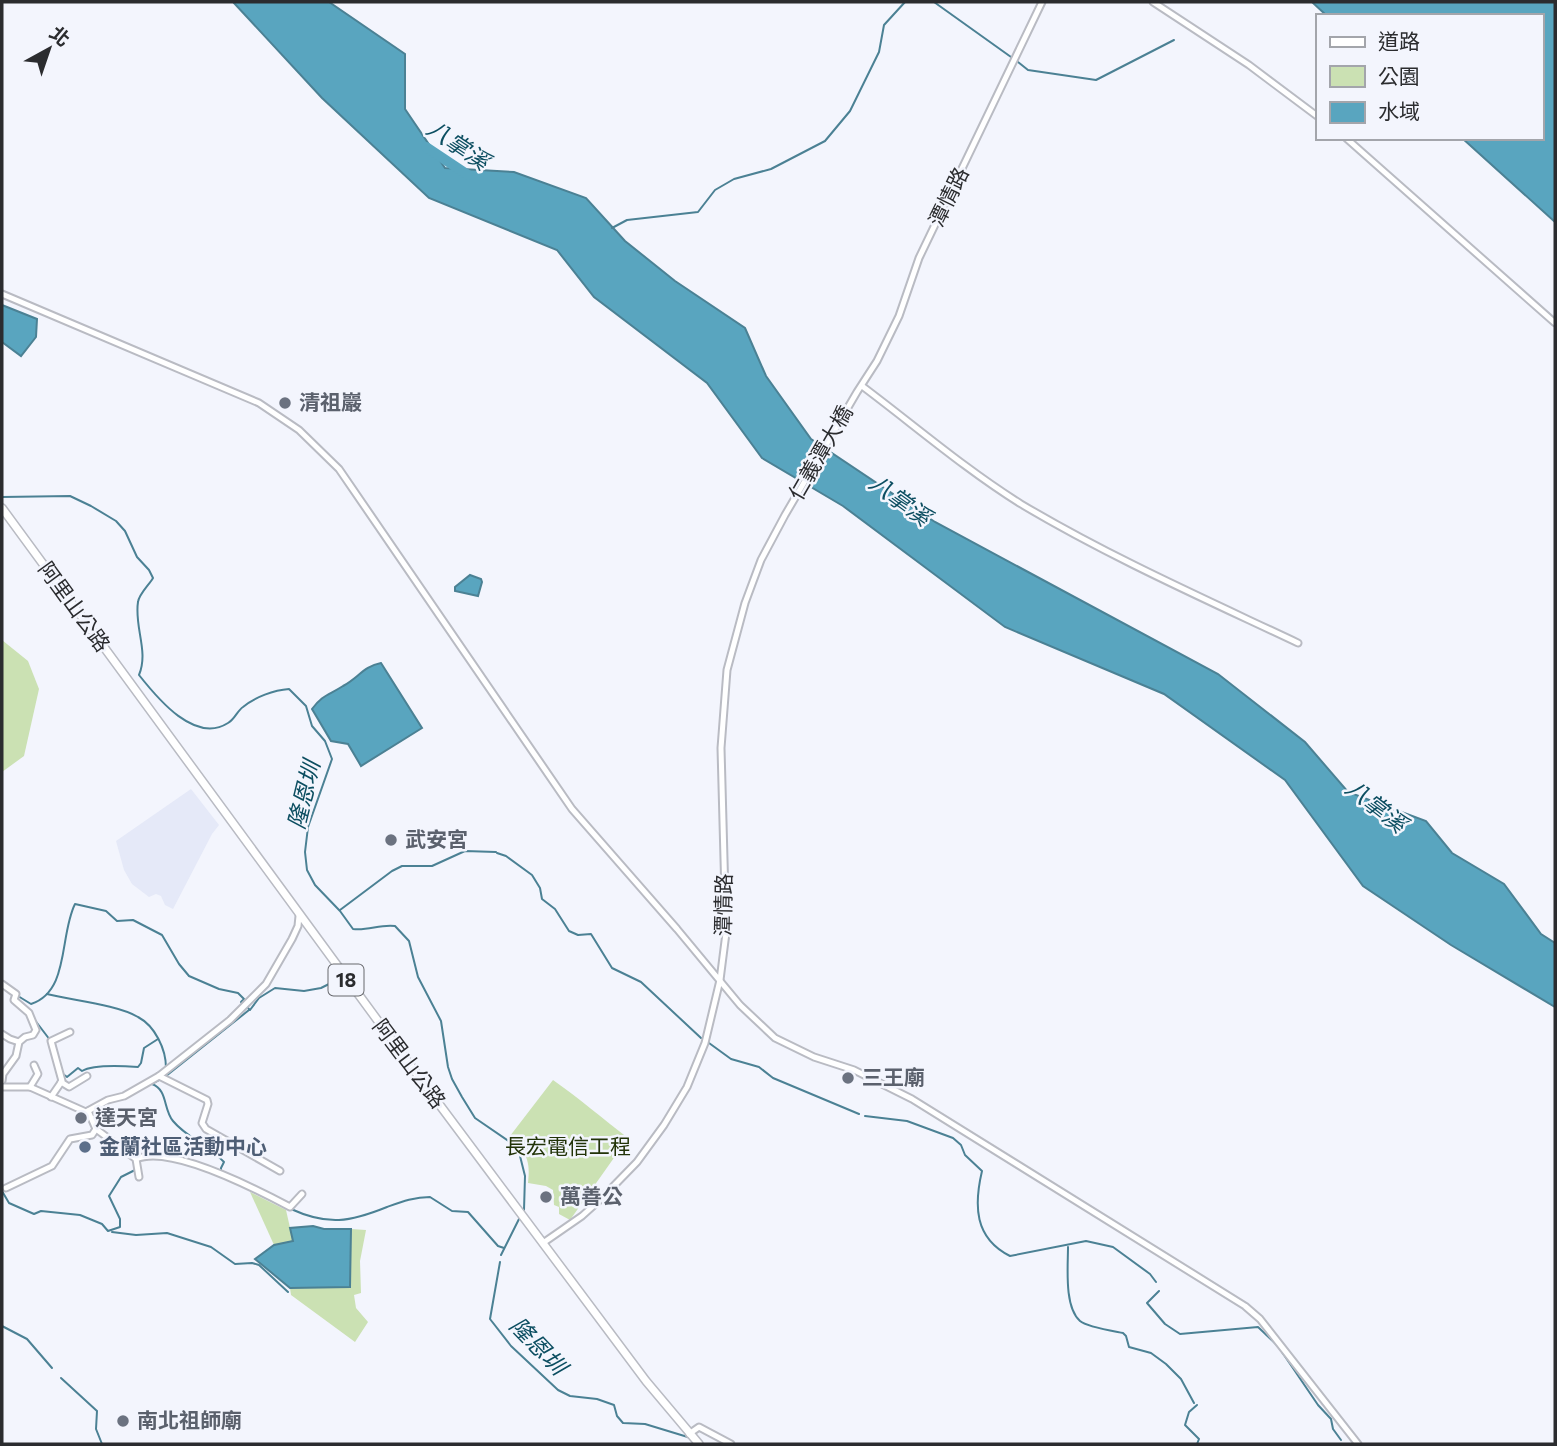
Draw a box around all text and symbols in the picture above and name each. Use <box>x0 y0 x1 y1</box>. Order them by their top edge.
north arrow <box>14 14 84 84</box>
legend <box>1316 14 1543 140</box>
text: 北 <box>46 21 75 51</box>
text: 道路 <box>1378 28 1420 53</box>
text: 公園 <box>1378 63 1420 88</box>
text: 水域 <box>1378 98 1420 123</box>
water label: 八掌溪 <box>422 113 497 177</box>
street label: 潭情路 <box>923 163 973 230</box>
place label: 清祖巖 <box>299 389 362 414</box>
marker: 清祖巖 <box>277 395 293 411</box>
street label: 仁義潭大橋 <box>783 401 857 504</box>
water label: 八掌溪 <box>864 468 939 533</box>
street label: 阿里山公路 <box>34 556 116 656</box>
water label: 隆恩圳 <box>281 755 326 832</box>
water label: 八掌溪 <box>1341 773 1415 839</box>
place label: 武安宮 <box>405 826 468 851</box>
marker: 武安宮 <box>383 832 399 848</box>
street label: 潭情路 <box>709 873 736 937</box>
road number: 18 <box>328 964 364 996</box>
street label: 阿里山公路 <box>369 1014 452 1113</box>
place label: 三王廟 <box>862 1064 925 1089</box>
marker: 三王廟 <box>840 1070 856 1086</box>
place label: 達天宮 <box>95 1104 158 1129</box>
marker: 達天宮 <box>73 1110 89 1126</box>
place label: 金蘭社區活動中心 <box>99 1133 267 1158</box>
park label: 長宏電信工程 <box>505 1133 631 1158</box>
marker: 金蘭社區活動中心 <box>77 1139 93 1155</box>
place label: 萬善公 <box>560 1183 623 1208</box>
marker: 萬善公 <box>538 1189 554 1205</box>
water label: 隆恩圳 <box>505 1311 575 1382</box>
place label: 南北祖師廟 <box>137 1407 242 1432</box>
marker: 南北祖師廟 <box>115 1413 131 1429</box>

